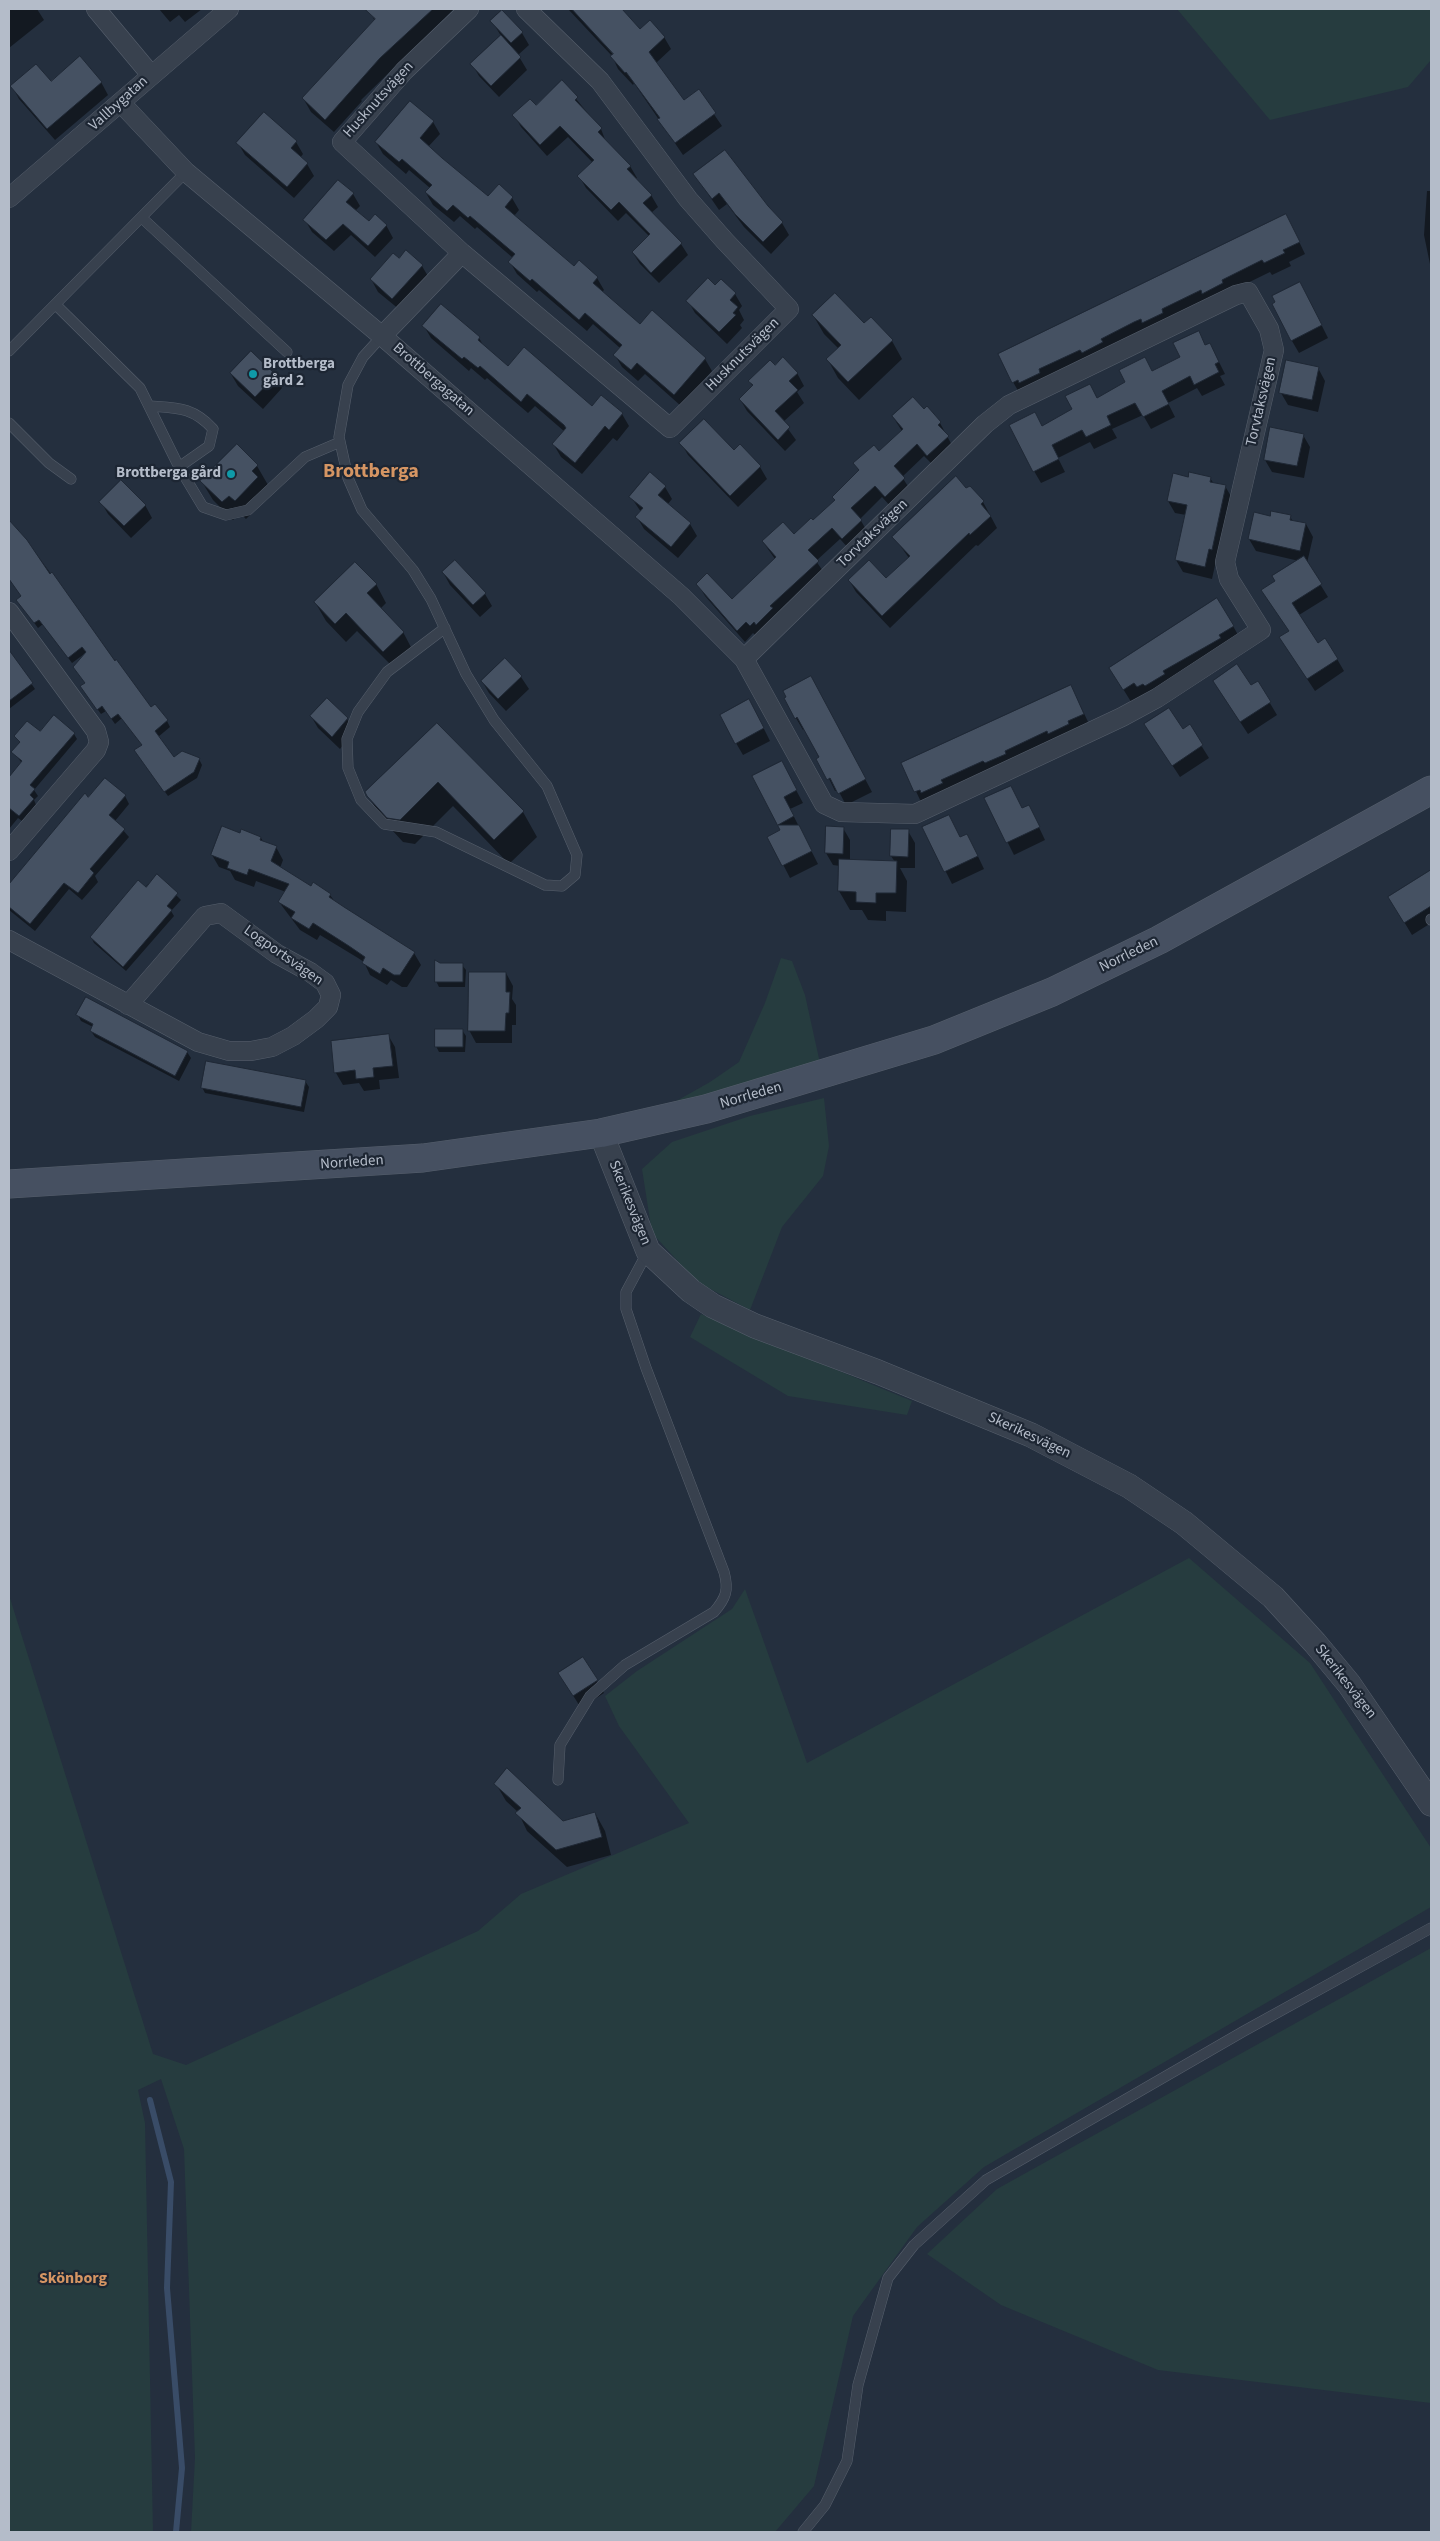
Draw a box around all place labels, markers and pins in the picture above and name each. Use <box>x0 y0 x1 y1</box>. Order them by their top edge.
place label: Brottberga gård 2 <box>263 356 335 391</box>
marker: Brottberga gård 2 <box>247 368 259 380</box>
place label: Brottberga gård <box>116 465 221 483</box>
marker: Brottberga gård <box>225 468 237 480</box>

